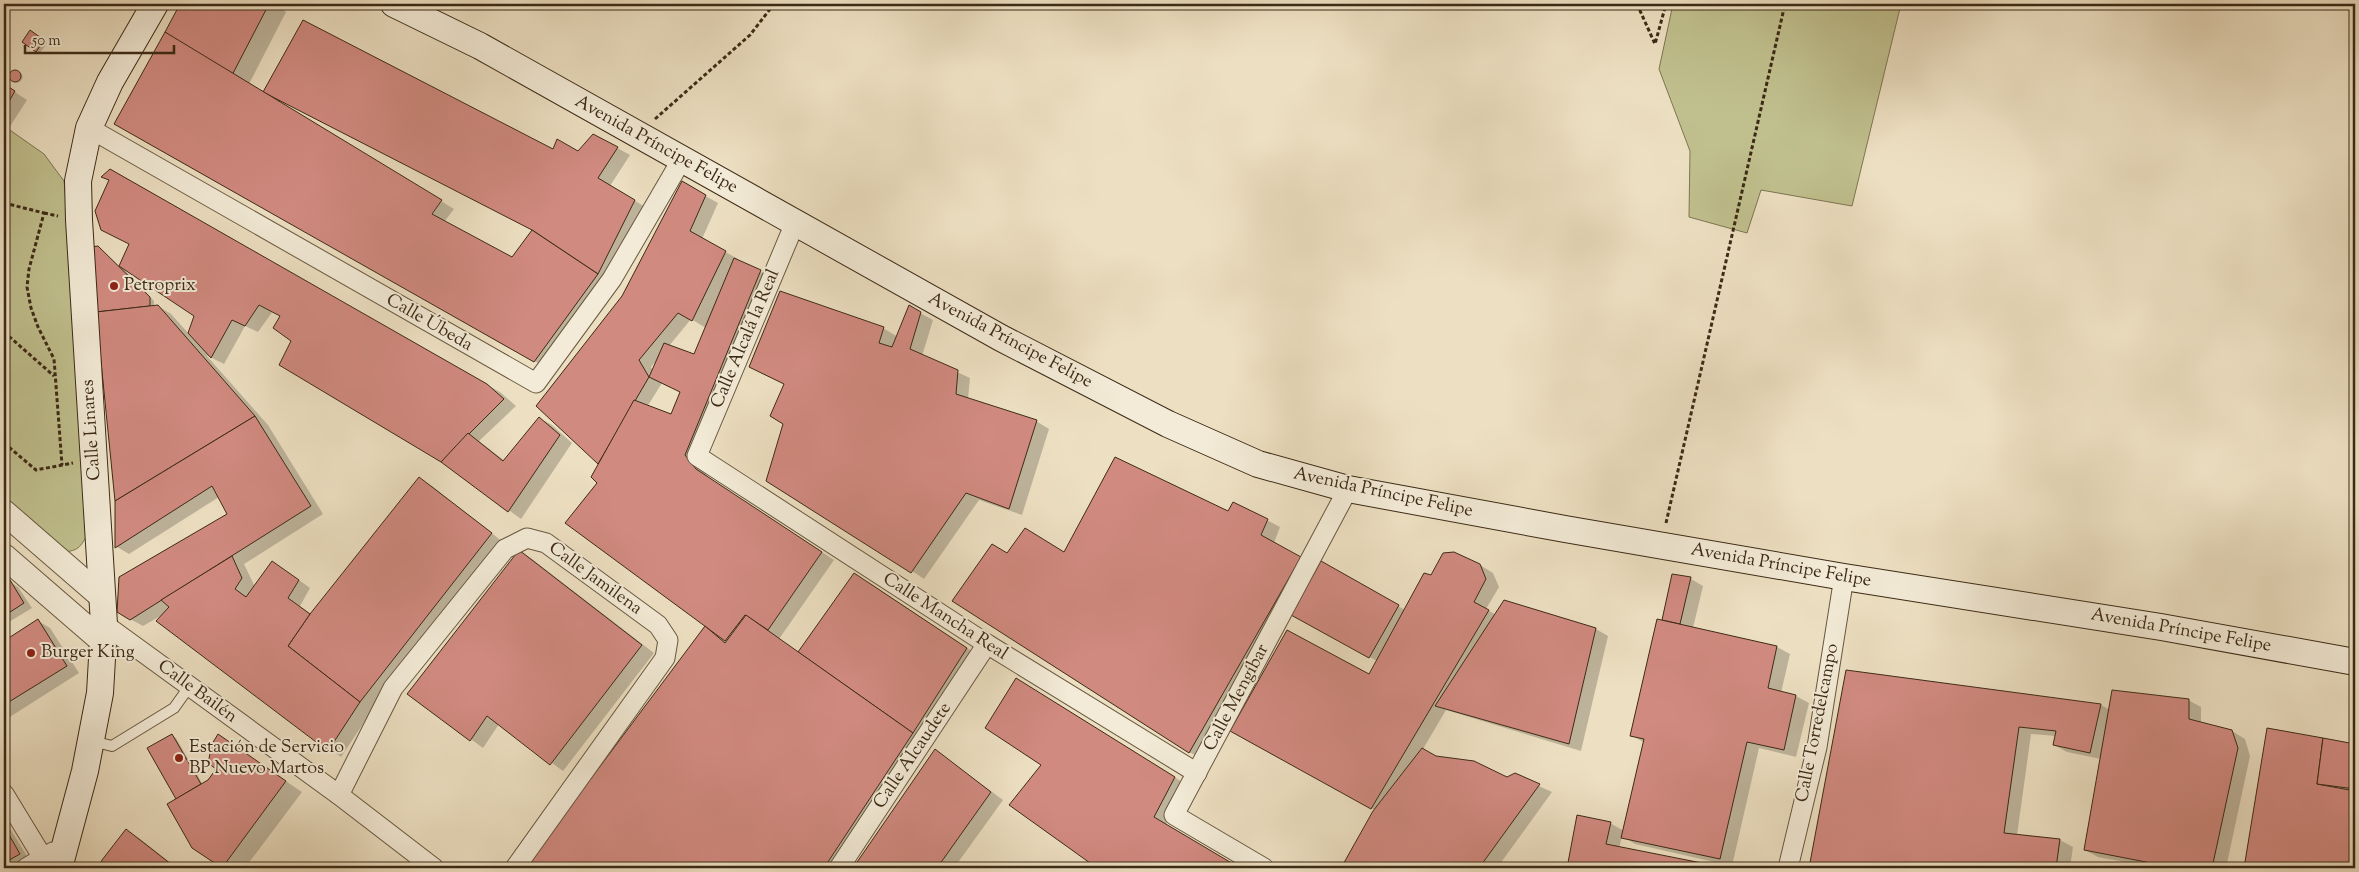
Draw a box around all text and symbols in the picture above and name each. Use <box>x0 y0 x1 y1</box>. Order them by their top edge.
scale bar <box>25 22 174 54</box>
text: 50 m <box>31 31 61 52</box>
street label: Avenida Príncipe Felipe <box>570 89 742 201</box>
street label: Calle Alcalá la Real <box>705 265 787 413</box>
place label: Petroprix <box>124 273 196 299</box>
marker: Petroprix <box>108 280 120 292</box>
street label: Calle Úbeda <box>381 287 478 358</box>
street label: Avenida Príncipe Felipe <box>923 287 1097 395</box>
street label: Calle Linares <box>75 378 109 482</box>
street label: Avenida Príncipe Felipe <box>1291 461 1475 525</box>
street label: Calle Jamilena <box>543 536 647 622</box>
street label: Avenida Príncipe Felipe <box>1689 537 1873 595</box>
street label: Calle Mancha Real <box>877 567 1013 667</box>
street label: Avenida Príncipe Felipe <box>2089 602 2273 660</box>
street label: Calle Mengíbar <box>1198 639 1276 756</box>
place label: Burger King <box>41 640 135 666</box>
street label: Calle Torredelcampo <box>1790 641 1846 805</box>
marker: Burger King <box>25 647 37 659</box>
street label: Calle Bailén <box>152 654 243 730</box>
street label: Calle Alcaudete <box>868 698 958 814</box>
place label: Estación de Servicio BP Nuevo Martos <box>189 735 344 782</box>
marker: Estación de Servicio BP Nuevo Martos <box>173 752 185 764</box>

